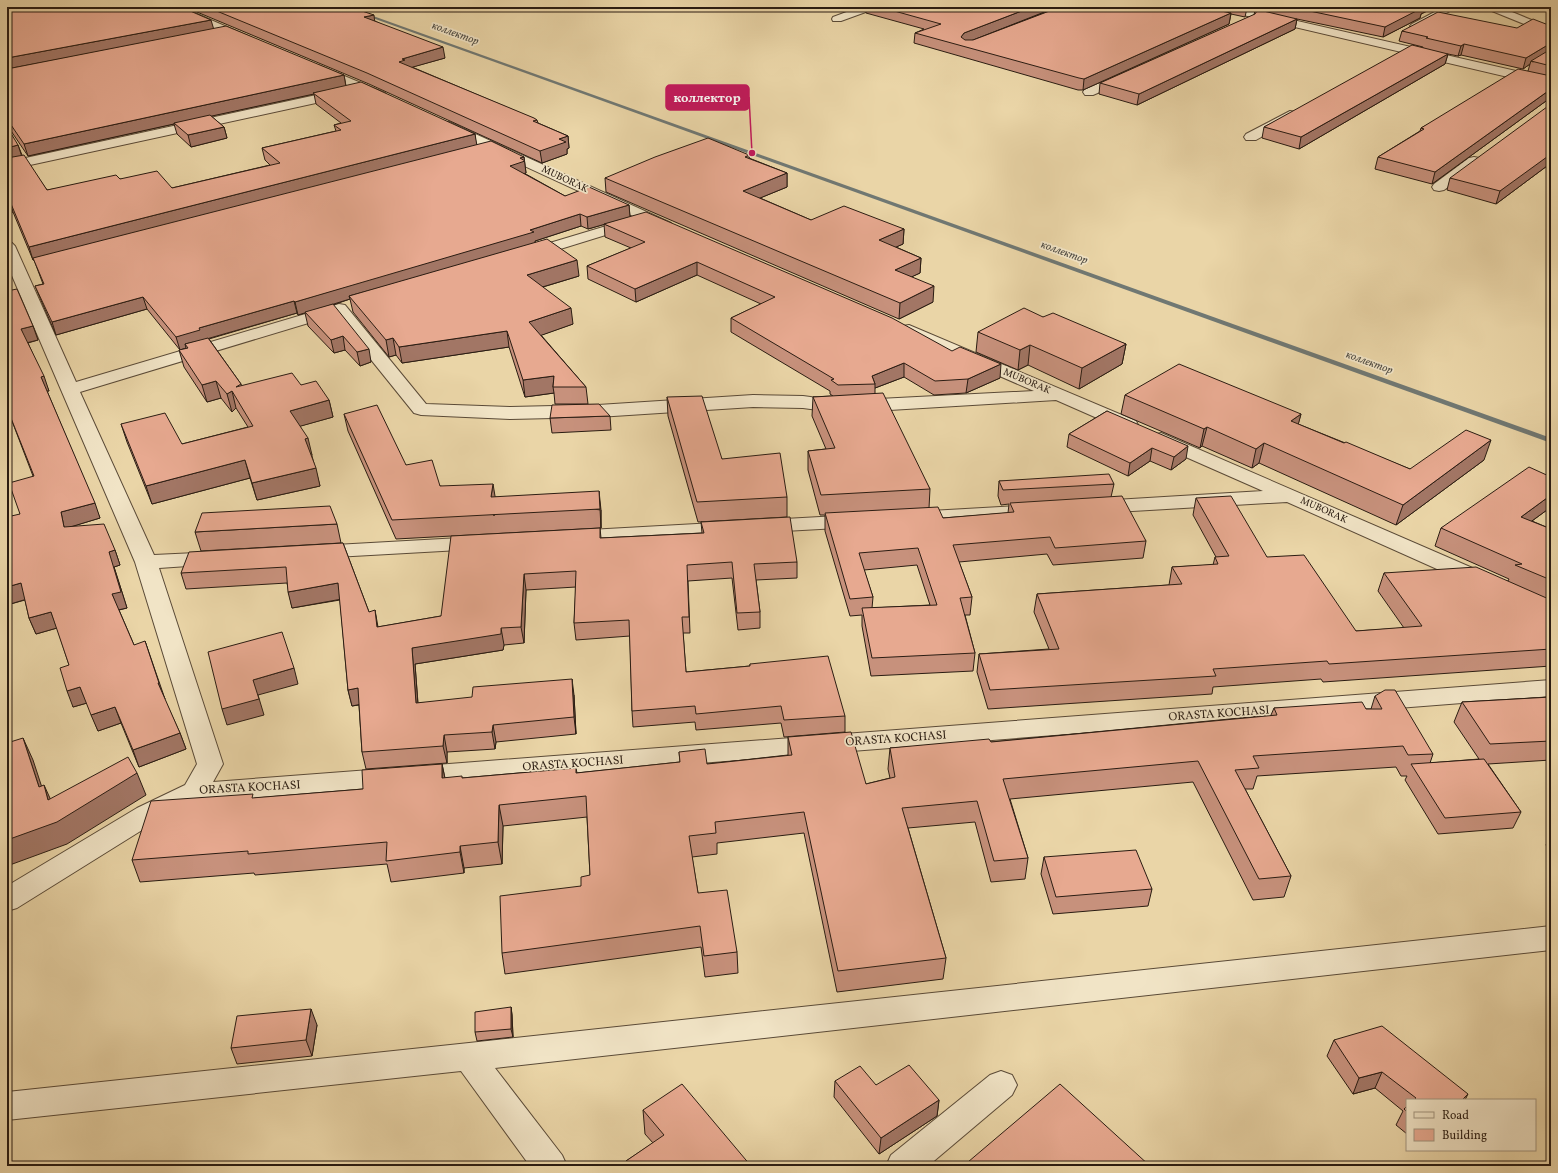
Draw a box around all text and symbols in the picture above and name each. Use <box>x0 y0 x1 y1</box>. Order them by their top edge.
water label: коллектор <box>430 19 480 49</box>
callout: коллектор <box>666 85 749 110</box>
text: коллектор <box>673 90 741 108</box>
street label: MUBORAK <box>539 162 591 196</box>
water label: коллектор <box>1039 238 1089 268</box>
water label: коллектор <box>1344 348 1394 378</box>
street label: MUBORAK <box>1001 365 1053 397</box>
street label: MUBORAK <box>1298 493 1350 527</box>
street label: ORASTA KOCHASI <box>1168 702 1270 726</box>
street label: ORASTA KOCHASI <box>845 727 947 751</box>
street label: ORASTA KOCHASI <box>522 752 624 776</box>
street label: ORASTA KOCHASI <box>199 777 301 799</box>
legend <box>1406 1099 1536 1151</box>
text: Road <box>1442 1108 1469 1124</box>
text: Building <box>1442 1128 1487 1144</box>

